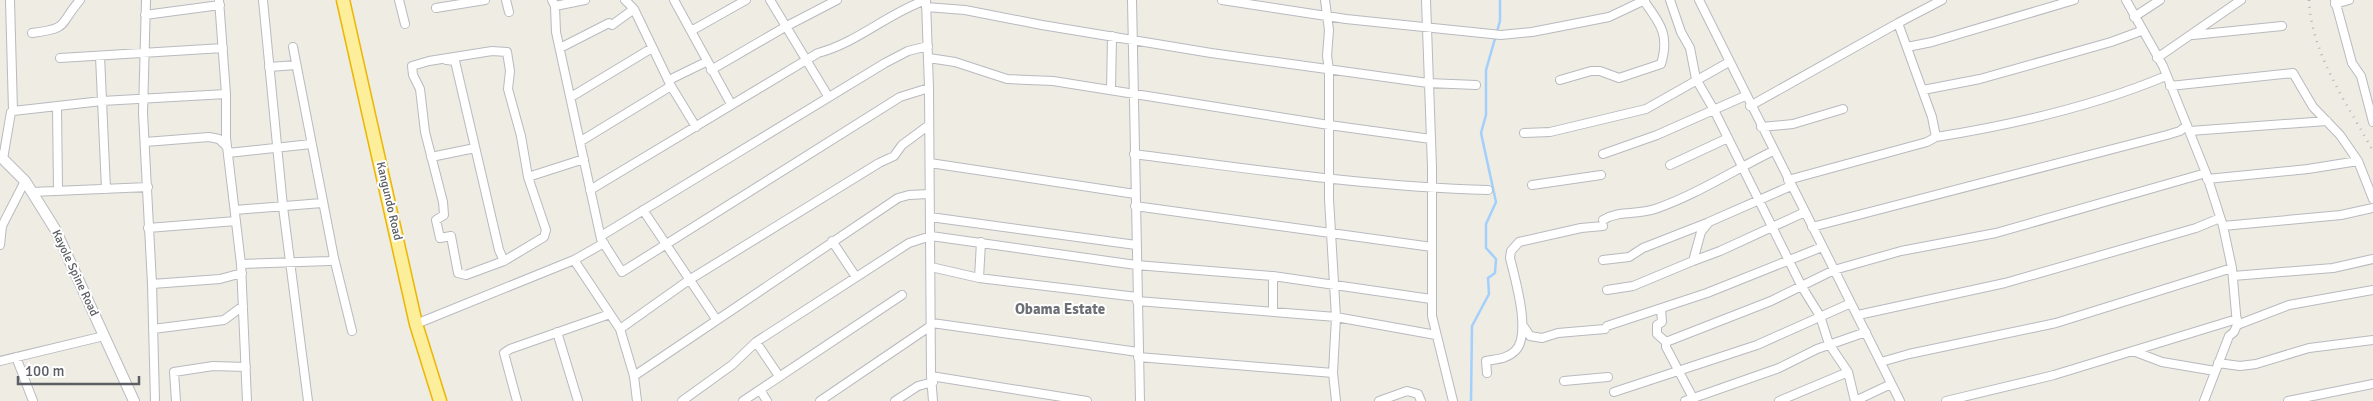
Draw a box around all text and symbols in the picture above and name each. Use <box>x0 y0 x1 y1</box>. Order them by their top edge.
street label: Kangundo Road <box>373 160 405 242</box>
street label: Kayole Spine Road <box>48 227 102 319</box>
district label: Obama Estate <box>1015 300 1105 318</box>
scale bar <box>18 354 139 386</box>
text: 100 m <box>25 362 65 380</box>

